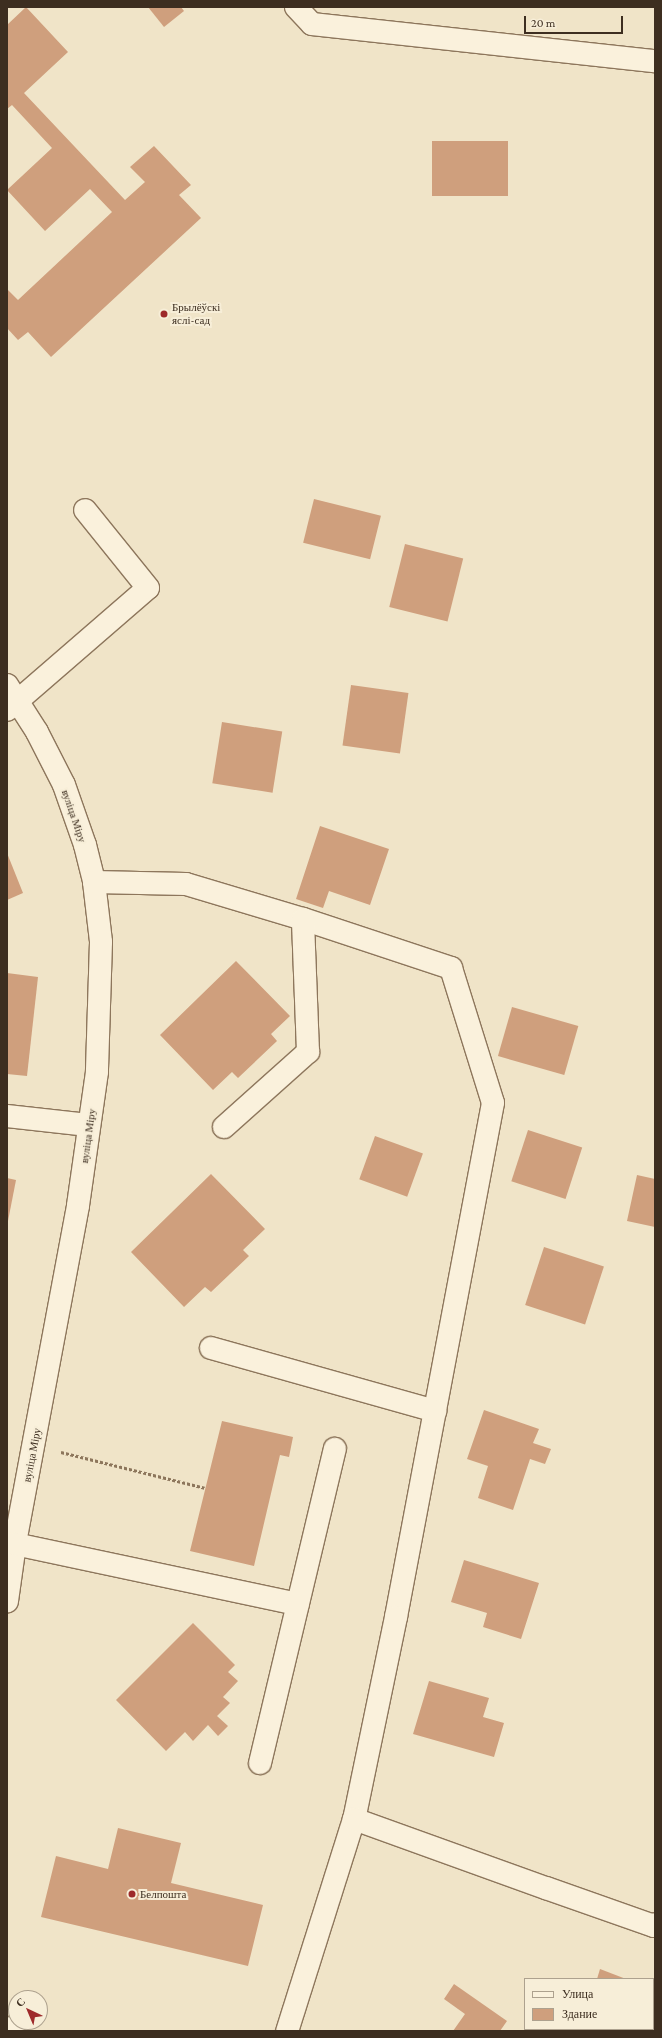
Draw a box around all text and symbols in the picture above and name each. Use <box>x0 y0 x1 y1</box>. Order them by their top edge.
scale bar <box>526 8 625 34</box>
text: 20 m <box>531 16 555 30</box>
place label: Брылёўскі яслі-сад <box>172 301 220 327</box>
marker: Брылёўскі яслі-сад <box>159 309 169 319</box>
street label: вуліца Міру <box>59 788 89 844</box>
street label: вуліца Міру <box>78 1108 98 1164</box>
street label: вуліца Міру <box>20 1427 44 1483</box>
place label: Белпошта <box>140 1887 186 1901</box>
marker: Белпошта <box>127 1889 137 1899</box>
legend <box>524 1978 654 2030</box>
text: Улица <box>562 1987 593 2001</box>
north arrow <box>8 1990 48 2030</box>
text: С <box>13 1995 27 2009</box>
text: Здание <box>562 2007 597 2021</box>

